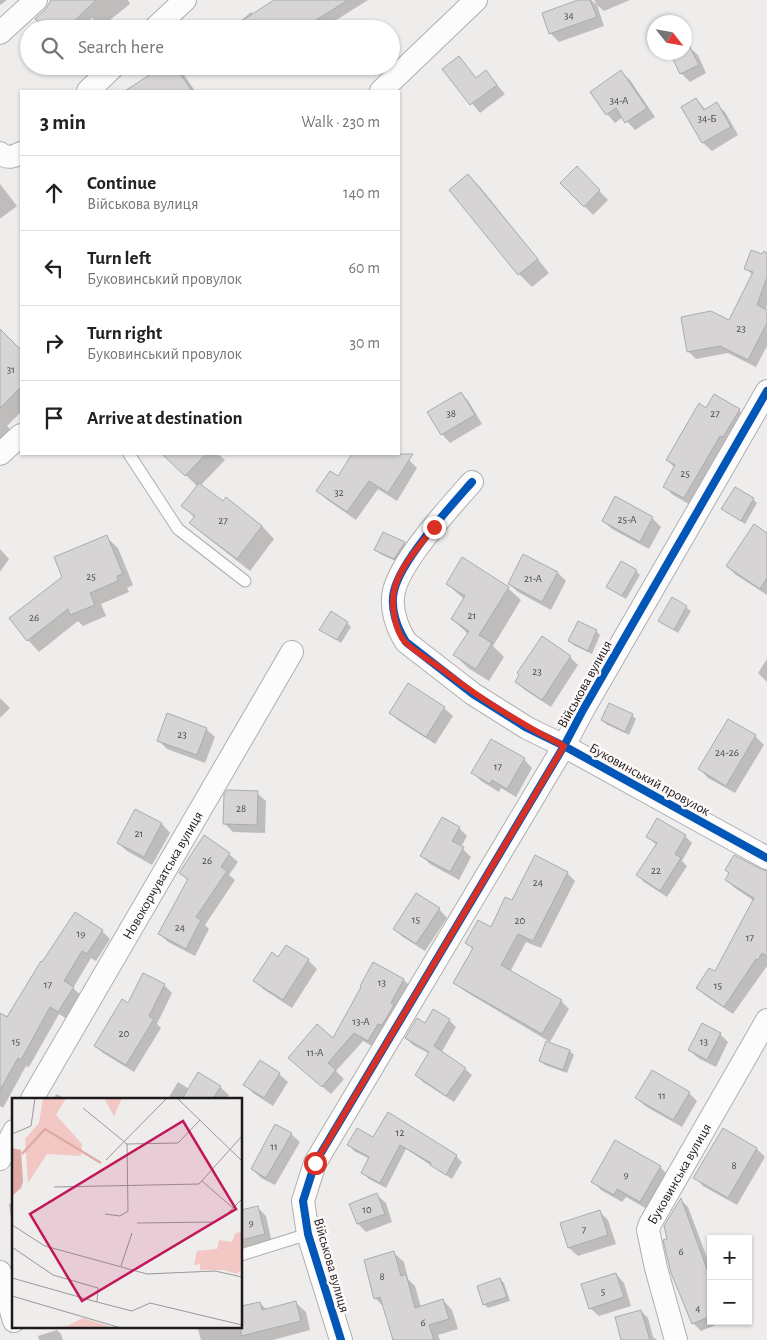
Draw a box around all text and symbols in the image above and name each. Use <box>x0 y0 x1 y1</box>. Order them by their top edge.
house number: 34 <box>564 10 574 21</box>
north arrow <box>647 15 692 60</box>
search box <box>20 20 400 75</box>
icon: search <box>38 34 66 62</box>
text: Search here <box>78 38 164 57</box>
house number: 34-А <box>609 95 629 106</box>
text: 3 min <box>40 112 86 133</box>
house number: 34-Б <box>697 113 717 124</box>
text: Walk · 230 m <box>301 114 380 130</box>
text: Continue <box>87 174 156 193</box>
icon: ahead <box>40 179 68 207</box>
text: 140 m <box>343 185 380 201</box>
text: Військова вулиця <box>87 196 199 212</box>
text: Turn left <box>87 249 151 268</box>
icon: left <box>40 254 68 282</box>
text: 60 m <box>349 260 380 276</box>
text: Буковинський провулок <box>87 271 242 287</box>
house number: 23 <box>736 323 746 334</box>
text: Turn right <box>87 324 162 343</box>
icon: right <box>40 329 68 357</box>
text: 30 m <box>350 335 380 351</box>
text: Буковинський провулок <box>87 346 242 362</box>
house number: 31 <box>7 364 15 375</box>
icon: arrive <box>40 404 68 432</box>
house number: 38 <box>446 408 456 419</box>
house number: 27 <box>710 408 720 419</box>
text: Arrive at destination <box>87 409 243 428</box>
house number: 25 <box>680 468 690 479</box>
house number: 32 <box>334 487 344 498</box>
house number: 25-А <box>618 514 637 525</box>
house number: 27 <box>218 515 228 526</box>
route end <box>423 516 446 539</box>
house number: 25 <box>86 571 96 582</box>
house number: 21-А <box>524 573 543 584</box>
house number: 21 <box>468 610 476 621</box>
house number: 26 <box>29 612 39 623</box>
street label: Військова вулиця <box>555 638 615 731</box>
house number: 23 <box>532 666 542 677</box>
house number: 23 <box>177 729 187 740</box>
street label: Буковинський провулок <box>587 741 713 819</box>
house number: 24-26 <box>715 747 739 758</box>
house number: 17 <box>494 761 503 772</box>
house number: 28 <box>236 803 246 814</box>
street label: Новокорчуватська вулиця <box>120 809 206 942</box>
house number: 21 <box>135 828 143 839</box>
house number: 26 <box>202 855 212 866</box>
house number: 22 <box>651 865 661 876</box>
house number: 24 <box>533 877 543 888</box>
house number: 15 <box>412 914 421 925</box>
house number: 20 <box>515 915 526 926</box>
house number: 24 <box>175 922 185 933</box>
house number: 19 <box>77 928 85 939</box>
house number: 17 <box>746 932 755 943</box>
house number: 13 <box>378 977 387 988</box>
house number: 17 <box>44 979 53 990</box>
house number: 15 <box>714 980 723 991</box>
house number: 13-А <box>352 1016 370 1027</box>
house number: 20 <box>119 1028 130 1039</box>
house number: 15 <box>12 1036 21 1047</box>
house number: 13 <box>700 1036 709 1047</box>
house number: 11-А <box>307 1047 324 1058</box>
house number: 11 <box>658 1090 666 1101</box>
inset map <box>12 1098 242 1328</box>
street label: Буковинська вулиця <box>645 1121 714 1227</box>
house number: 12 <box>396 1127 404 1138</box>
house number: 11 <box>270 1141 278 1152</box>
route start <box>304 1152 327 1175</box>
house number: 8 <box>731 1160 737 1171</box>
house number: 9 <box>623 1169 629 1180</box>
house number: 10 <box>362 1204 372 1215</box>
street label: Військова вулиця <box>311 1216 351 1314</box>
house number: 9 <box>248 1217 254 1228</box>
house number: 7 <box>582 1224 587 1235</box>
map controls <box>707 1235 752 1325</box>
button: + <box>707 1235 752 1280</box>
house number: 6 <box>678 1246 684 1257</box>
house number: 8 <box>379 1271 385 1282</box>
button: − <box>707 1280 752 1325</box>
house number: 5 <box>601 1286 606 1297</box>
house number: 4 <box>695 1303 701 1314</box>
house number: 6 <box>420 1317 426 1328</box>

